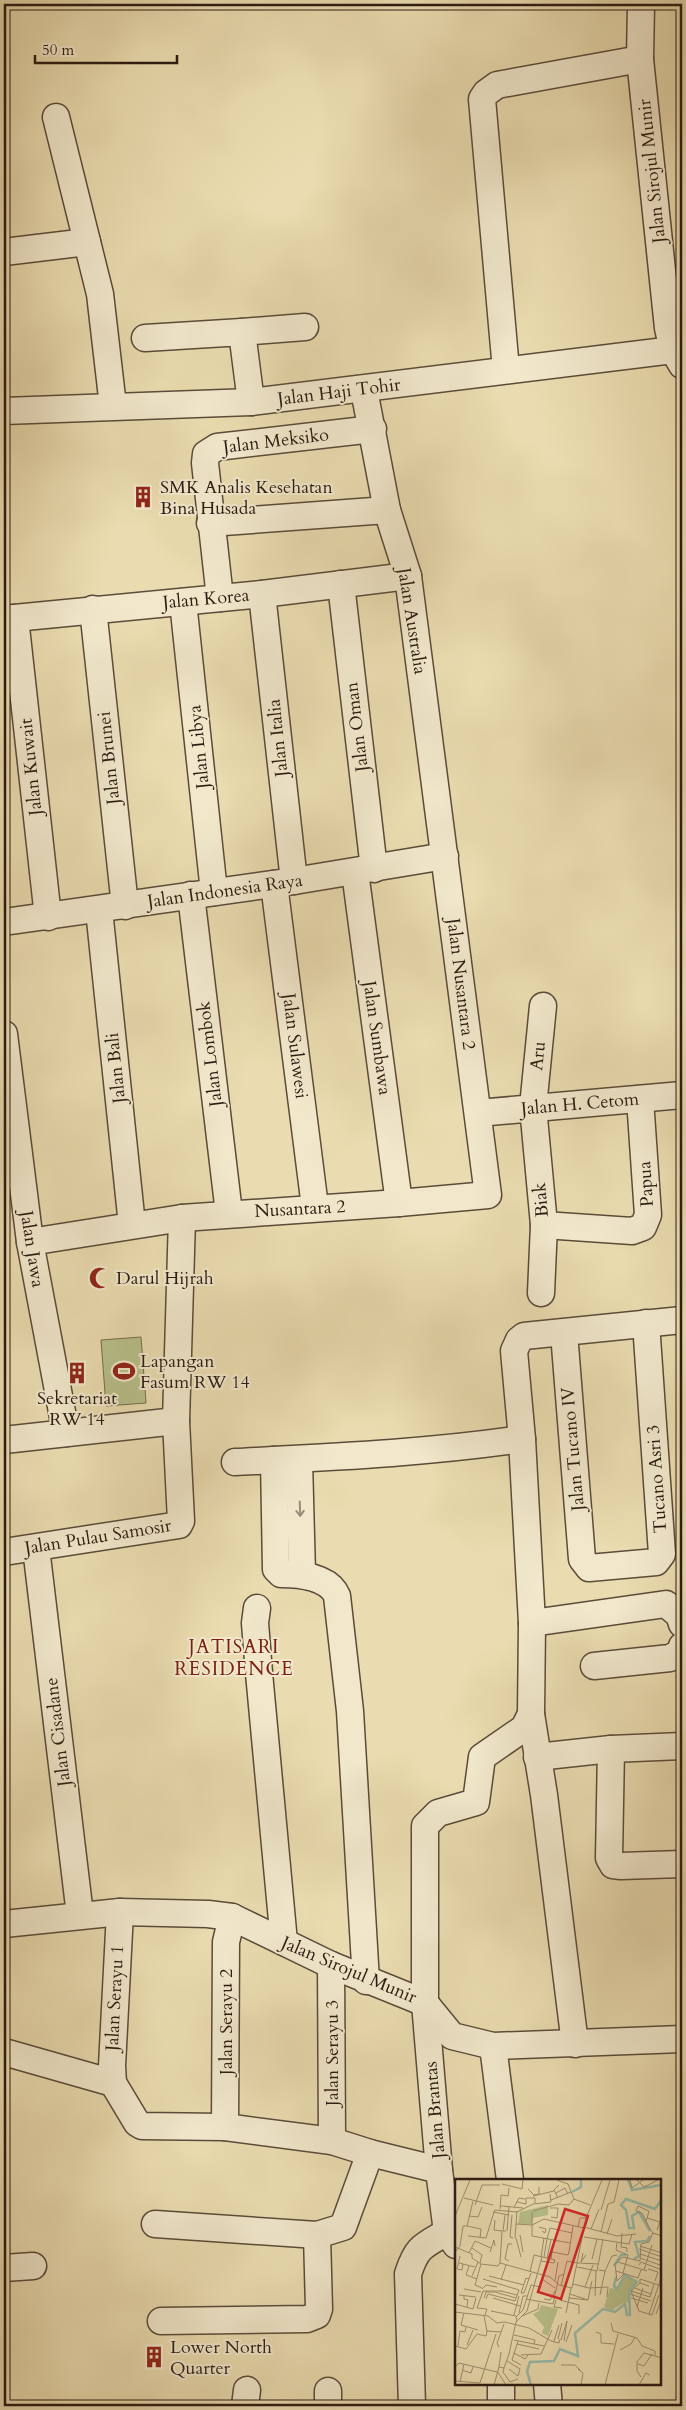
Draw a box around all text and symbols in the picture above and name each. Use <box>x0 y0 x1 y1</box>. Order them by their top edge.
scale bar <box>35 32 178 64</box>
text: 50 m <box>42 40 74 60</box>
street label: Jalan Sirojul Munir <box>632 97 672 247</box>
street label: Jalan Haji Tohir <box>273 372 402 412</box>
street label: Jalan Meksiko <box>219 422 331 460</box>
place label: SMK Analis Kesehatan Bina Husada <box>160 475 333 521</box>
building icon: SMK Analis Kesehatan Bina Husada <box>130 484 156 510</box>
street label: Jalan Australia <box>391 563 433 676</box>
street label: Jalan Korea <box>159 583 251 616</box>
street label: Jalan Oman <box>339 680 375 776</box>
street label: Jalan Italia <box>261 698 295 781</box>
street label: Jalan Libya <box>182 704 216 793</box>
street label: Jalan Brunei <box>92 710 127 809</box>
street label: Jalan Kuwait <box>13 717 49 820</box>
street label: Jalan Indonesia Raya <box>143 868 304 915</box>
street label: Jalan Nusantara 2 <box>440 914 481 1051</box>
street label: Jalan Sumbawa <box>356 976 397 1097</box>
street label: Jalan Sulawesi <box>276 989 314 1100</box>
street label: Jalan Lombok <box>191 999 229 1111</box>
street label: Jalan Bali <box>100 1031 132 1108</box>
street label: Aru <box>524 1040 552 1072</box>
street label: Jalan H. Cetom <box>517 1086 641 1122</box>
street label: Papua <box>632 1160 660 1208</box>
street label: Biak <box>527 1181 555 1218</box>
street label: Nusantara 2 <box>254 1194 346 1224</box>
street label: Jalan Jawa <box>13 1206 50 1289</box>
mosque icon: Darul Hijrah <box>87 1265 113 1291</box>
place label: Darul Hijrah <box>116 1266 214 1291</box>
place label: Lapangan Fasum RW 14 <box>140 1349 250 1395</box>
sports icon: Lapangan Fasum RW 14 <box>111 1358 137 1384</box>
building icon: Sekretariat RW 14 <box>64 1360 90 1386</box>
street label: Jalan Tucano IV <box>555 1385 591 1515</box>
place label: Sekretariat RW 14 <box>37 1386 117 1432</box>
street label: Tucano Asri 3 <box>641 1424 673 1534</box>
one-way arrow <box>296 1501 305 1517</box>
street label: Jalan Pulau Samosir <box>20 1513 174 1561</box>
district label: JATISARI RESIDENCE <box>174 1634 294 1682</box>
street label: Jalan Cisadane <box>39 1676 77 1791</box>
street label: Jalan Sirojul Munir <box>275 1929 421 2010</box>
street label: Jalan Serayu 1 <box>100 1944 130 2055</box>
street label: Jalan Serayu 2 <box>214 1969 239 2078</box>
street label: Jalan Serayu 3 <box>320 2000 345 2109</box>
street label: Jalan Brantas <box>418 2060 452 2163</box>
inset map <box>455 2179 661 2385</box>
place label: Lower North Quarter <box>170 2335 272 2381</box>
building icon: Lower North Quarter <box>141 2344 167 2370</box>

